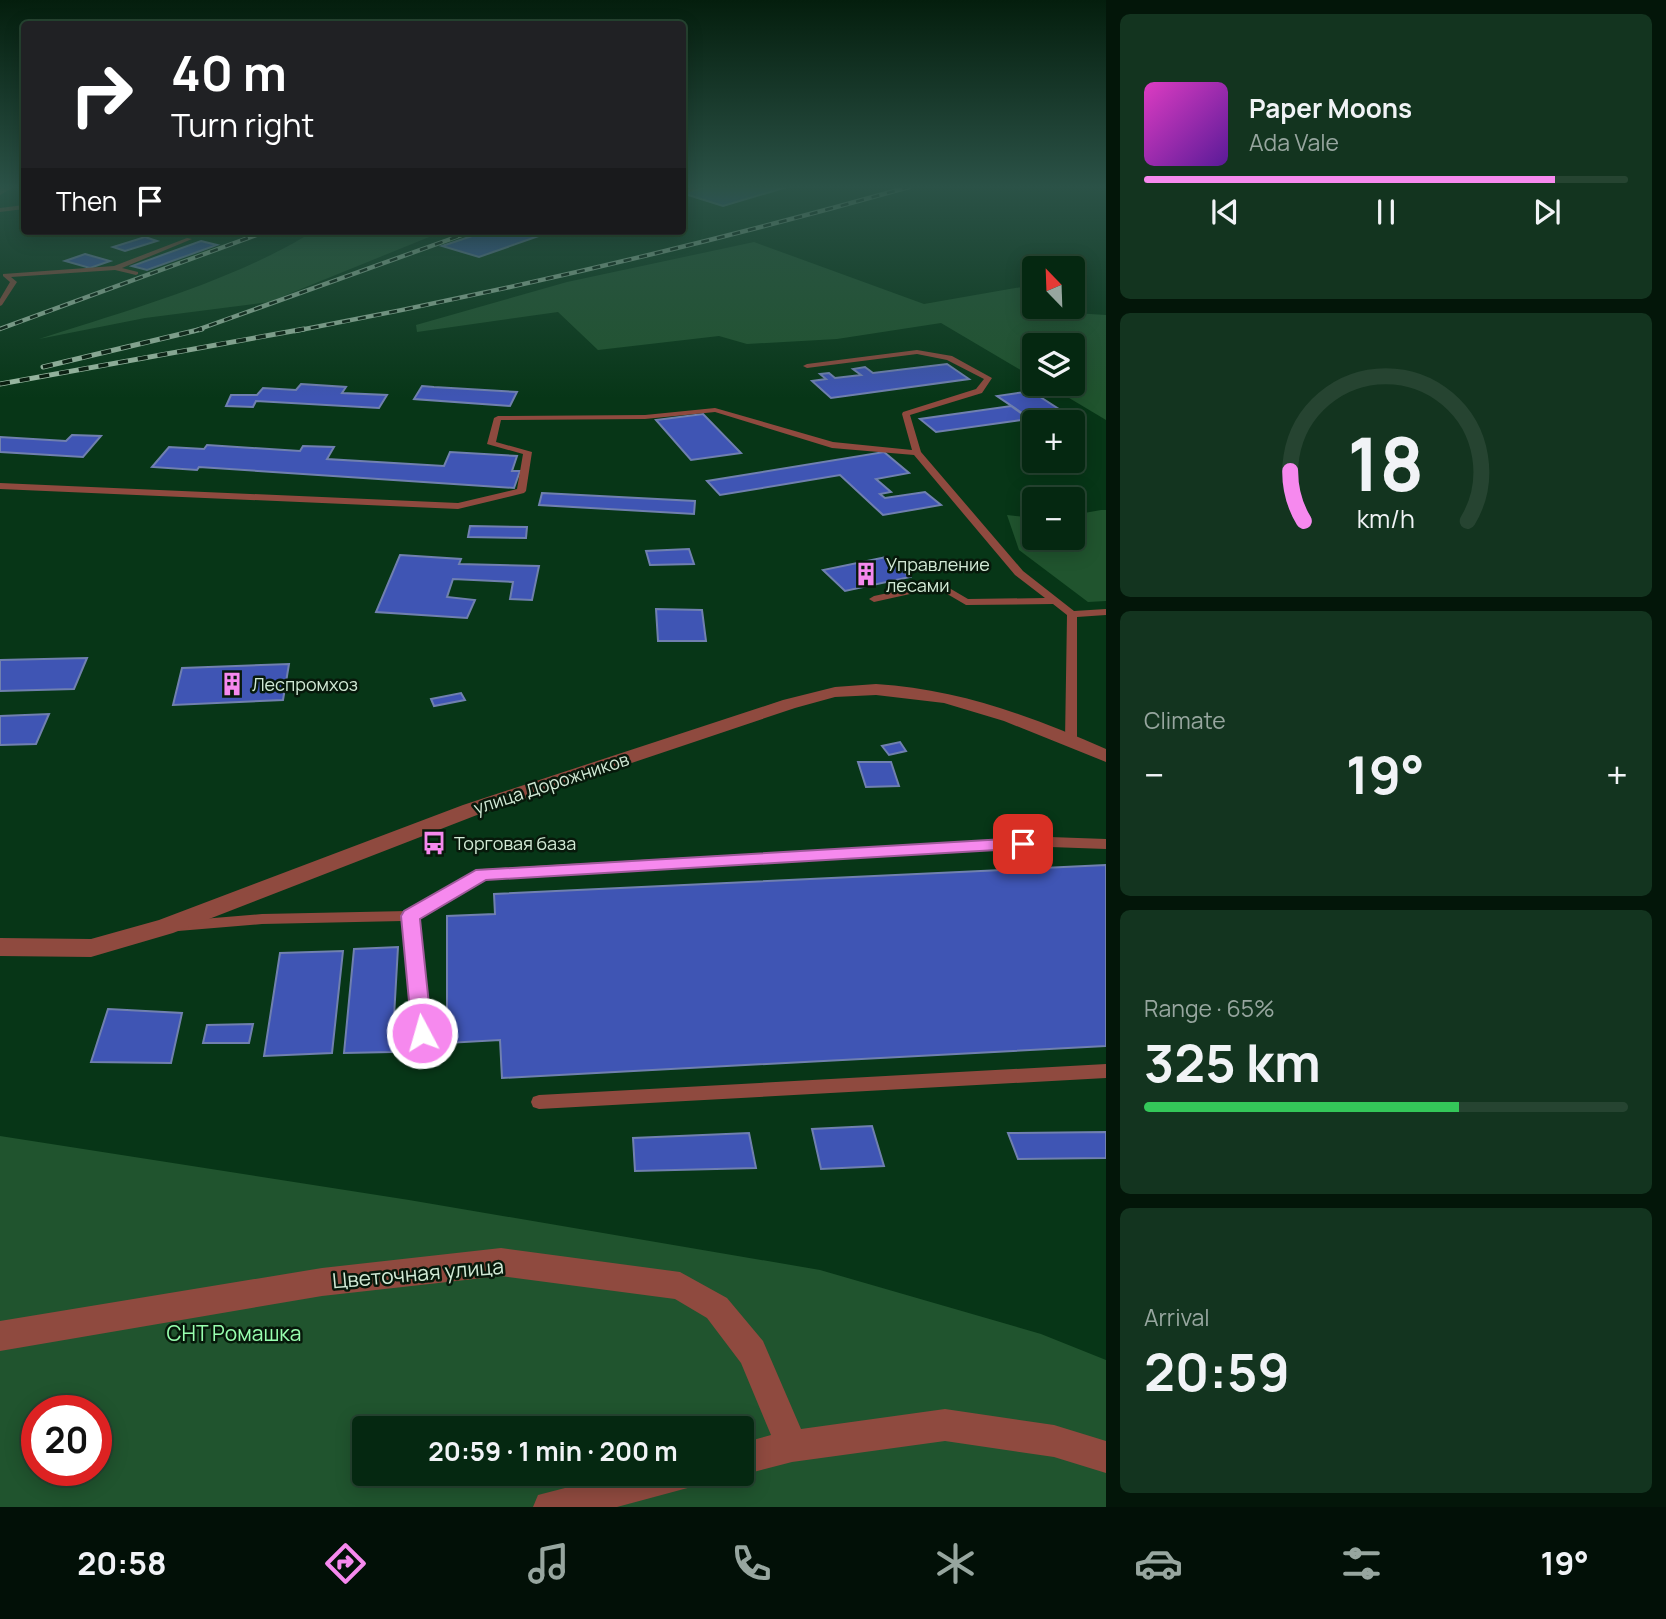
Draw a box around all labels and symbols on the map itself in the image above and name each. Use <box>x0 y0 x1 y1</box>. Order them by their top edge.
north arrow <box>1022 256 1085 318</box>
place label: Управление лесами <box>886 552 990 597</box>
building icon: Управление лесами <box>852 560 880 588</box>
building icon: Леспромхоз <box>218 670 246 698</box>
place label: Леспромхоз <box>252 672 358 696</box>
street label: улица Дорожников <box>470 746 632 819</box>
pin <box>993 814 1053 874</box>
bus stop icon: Торговая база <box>420 829 448 857</box>
place label: Торговая база <box>454 831 576 855</box>
position arrow <box>385 996 459 1070</box>
street label: Цветочная улица <box>331 1252 505 1294</box>
park label: СНТ Ромашка <box>167 1319 301 1347</box>
speed limit sign: 20 <box>21 1395 112 1486</box>

